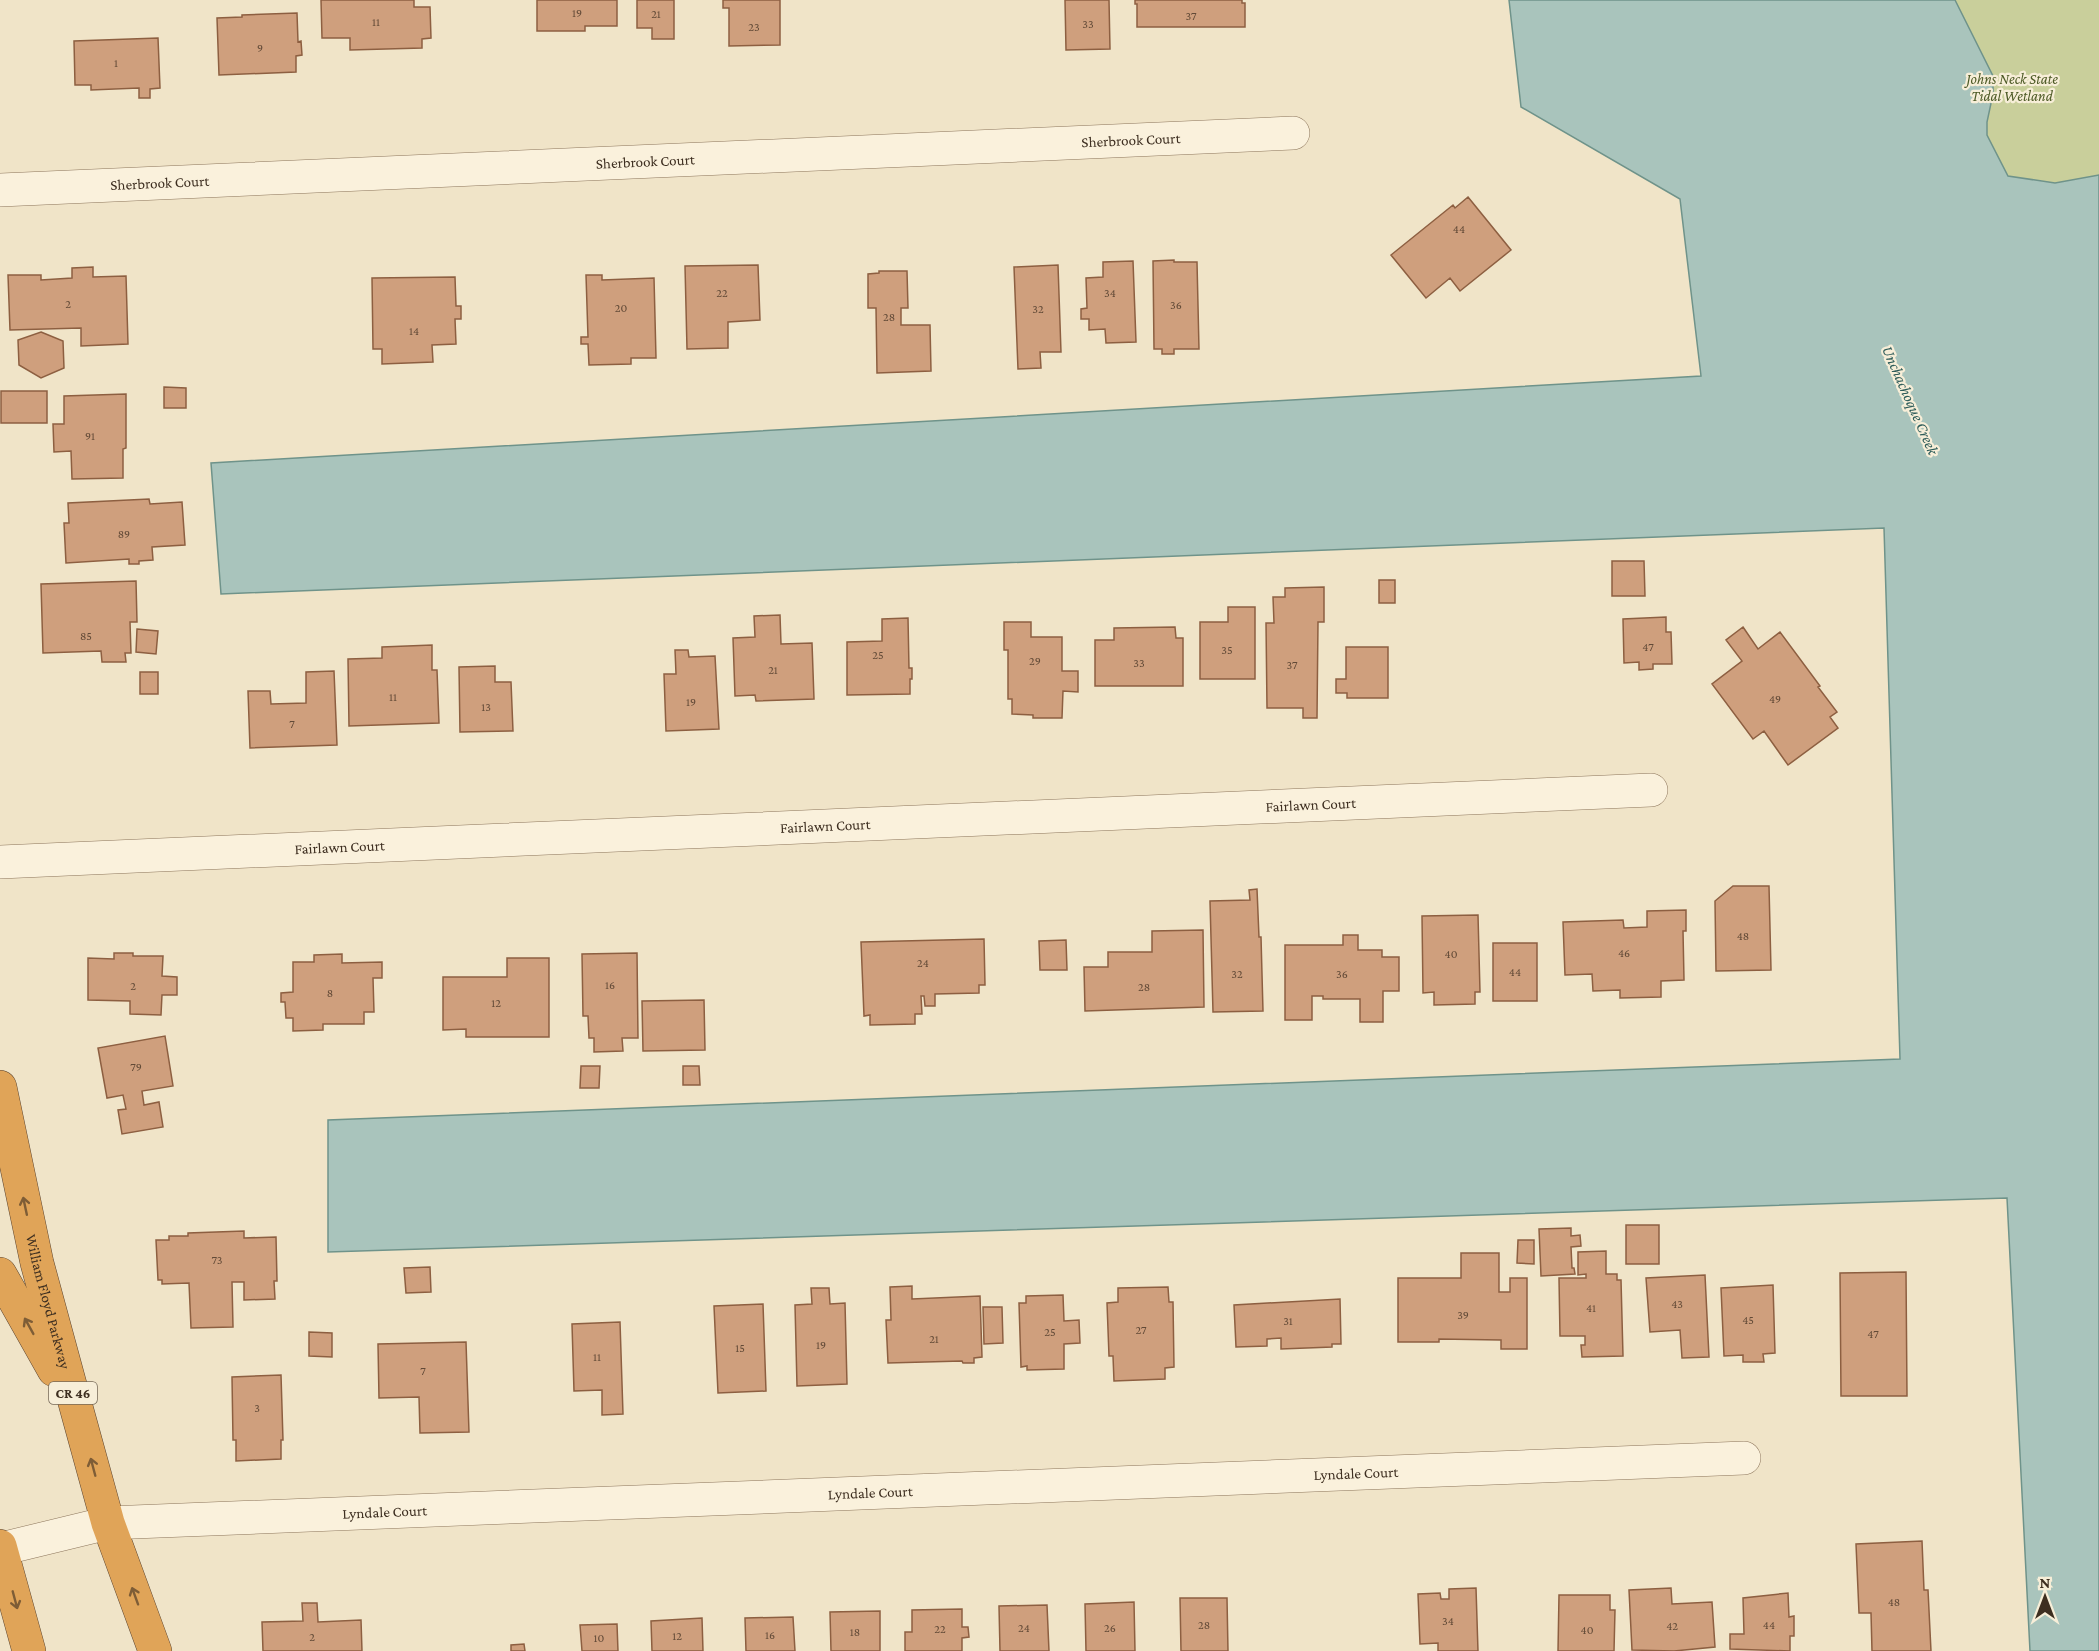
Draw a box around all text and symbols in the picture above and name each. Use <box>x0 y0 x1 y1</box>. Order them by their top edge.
house number: 19 <box>572 6 582 20</box>
house number: 21 <box>651 7 661 21</box>
house number: 37 <box>1185 9 1197 23</box>
house number: 11 <box>372 15 380 29</box>
house number: 33 <box>1082 17 1094 31</box>
house number: 23 <box>748 20 760 34</box>
house number: 9 <box>257 41 263 55</box>
house number: 1 <box>114 56 118 70</box>
park label: Johns Neck State Tidal Wetland <box>1963 71 2058 104</box>
street label: Sherbrook Court <box>1081 130 1182 150</box>
street label: Sherbrook Court <box>596 151 696 172</box>
street label: Sherbrook Court <box>110 173 211 193</box>
house number: 44 <box>1453 222 1465 236</box>
house number: 22 <box>716 286 728 300</box>
house number: 34 <box>1104 286 1116 300</box>
house number: 2 <box>65 297 71 311</box>
house number: 36 <box>1170 298 1182 312</box>
house number: 20 <box>615 301 627 315</box>
house number: 32 <box>1032 302 1044 316</box>
house number: 28 <box>883 310 895 324</box>
house number: 14 <box>409 324 419 338</box>
water label: Unchachoque Creek <box>1878 343 1943 459</box>
house number: 91 <box>85 429 95 443</box>
house number: 89 <box>118 527 130 541</box>
house number: 85 <box>80 629 92 643</box>
house number: 47 <box>1642 640 1654 654</box>
house number: 35 <box>1221 643 1233 657</box>
house number: 25 <box>872 648 884 662</box>
house number: 29 <box>1029 654 1041 668</box>
house number: 33 <box>1133 656 1145 670</box>
house number: 37 <box>1286 658 1298 672</box>
house number: 21 <box>768 663 778 677</box>
house number: 11 <box>389 690 397 704</box>
house number: 49 <box>1769 692 1781 706</box>
house number: 19 <box>686 695 696 709</box>
house number: 13 <box>481 700 491 714</box>
house number: 7 <box>289 717 295 731</box>
street label: Fairlawn Court <box>1265 795 1357 815</box>
street label: Fairlawn Court <box>780 816 872 836</box>
street label: Fairlawn Court <box>294 837 386 857</box>
house number: 48 <box>1737 929 1749 943</box>
house number: 46 <box>1618 946 1630 960</box>
house number: 40 <box>1445 947 1458 961</box>
house number: 24 <box>917 956 929 970</box>
house number: 44 <box>1509 965 1521 979</box>
house number: 32 <box>1231 967 1243 981</box>
house number: 36 <box>1336 967 1348 981</box>
house number: 16 <box>605 978 615 992</box>
house number: 2 <box>130 979 136 993</box>
house number: 28 <box>1138 980 1150 994</box>
house number: 8 <box>327 986 333 1000</box>
house number: 12 <box>491 996 501 1010</box>
house number: 79 <box>130 1060 142 1074</box>
one-way arrow <box>19 1197 30 1216</box>
street label: William Floyd Parkway <box>23 1233 73 1371</box>
house number: 73 <box>211 1253 223 1267</box>
house number: 43 <box>1671 1297 1683 1311</box>
house number: 41 <box>1586 1301 1596 1315</box>
house number: 39 <box>1457 1308 1469 1322</box>
house number: 45 <box>1742 1313 1754 1327</box>
house number: 31 <box>1283 1314 1293 1328</box>
one-way arrow <box>23 1318 35 1335</box>
house number: 27 <box>1135 1323 1147 1337</box>
house number: 25 <box>1044 1325 1056 1339</box>
house number: 47 <box>1867 1327 1879 1341</box>
house number: 21 <box>929 1332 939 1346</box>
house number: 19 <box>816 1338 826 1352</box>
house number: 15 <box>735 1341 745 1355</box>
house number: 11 <box>593 1350 601 1364</box>
house number: 7 <box>420 1364 426 1378</box>
road number: CR 46 <box>49 1382 97 1404</box>
house number: 3 <box>254 1401 260 1415</box>
one-way arrow <box>87 1458 98 1477</box>
street label: Lyndale Court <box>1313 1464 1400 1484</box>
street label: Lyndale Court <box>828 1483 914 1503</box>
street label: Lyndale Court <box>342 1502 428 1522</box>
north arrow <box>2015 1567 2075 1627</box>
text: N <box>2040 1574 2051 1591</box>
one-way arrow <box>128 1587 139 1606</box>
one-way arrow <box>10 1590 21 1609</box>
house number: 48 <box>1888 1595 1900 1609</box>
house number: 34 <box>1442 1614 1454 1628</box>
house number: 28 <box>1198 1618 1210 1632</box>
house number: 44 <box>1763 1618 1775 1632</box>
house number: 42 <box>1666 1619 1678 1633</box>
house number: 24 <box>1018 1621 1030 1635</box>
house number: 26 <box>1104 1621 1116 1635</box>
house number: 22 <box>934 1622 946 1636</box>
house number: 40 <box>1581 1623 1594 1637</box>
house number: 18 <box>850 1625 860 1639</box>
house number: 16 <box>765 1628 775 1642</box>
house number: 12 <box>672 1629 682 1643</box>
house number: 2 <box>309 1630 315 1644</box>
house number: 10 <box>594 1631 605 1645</box>

